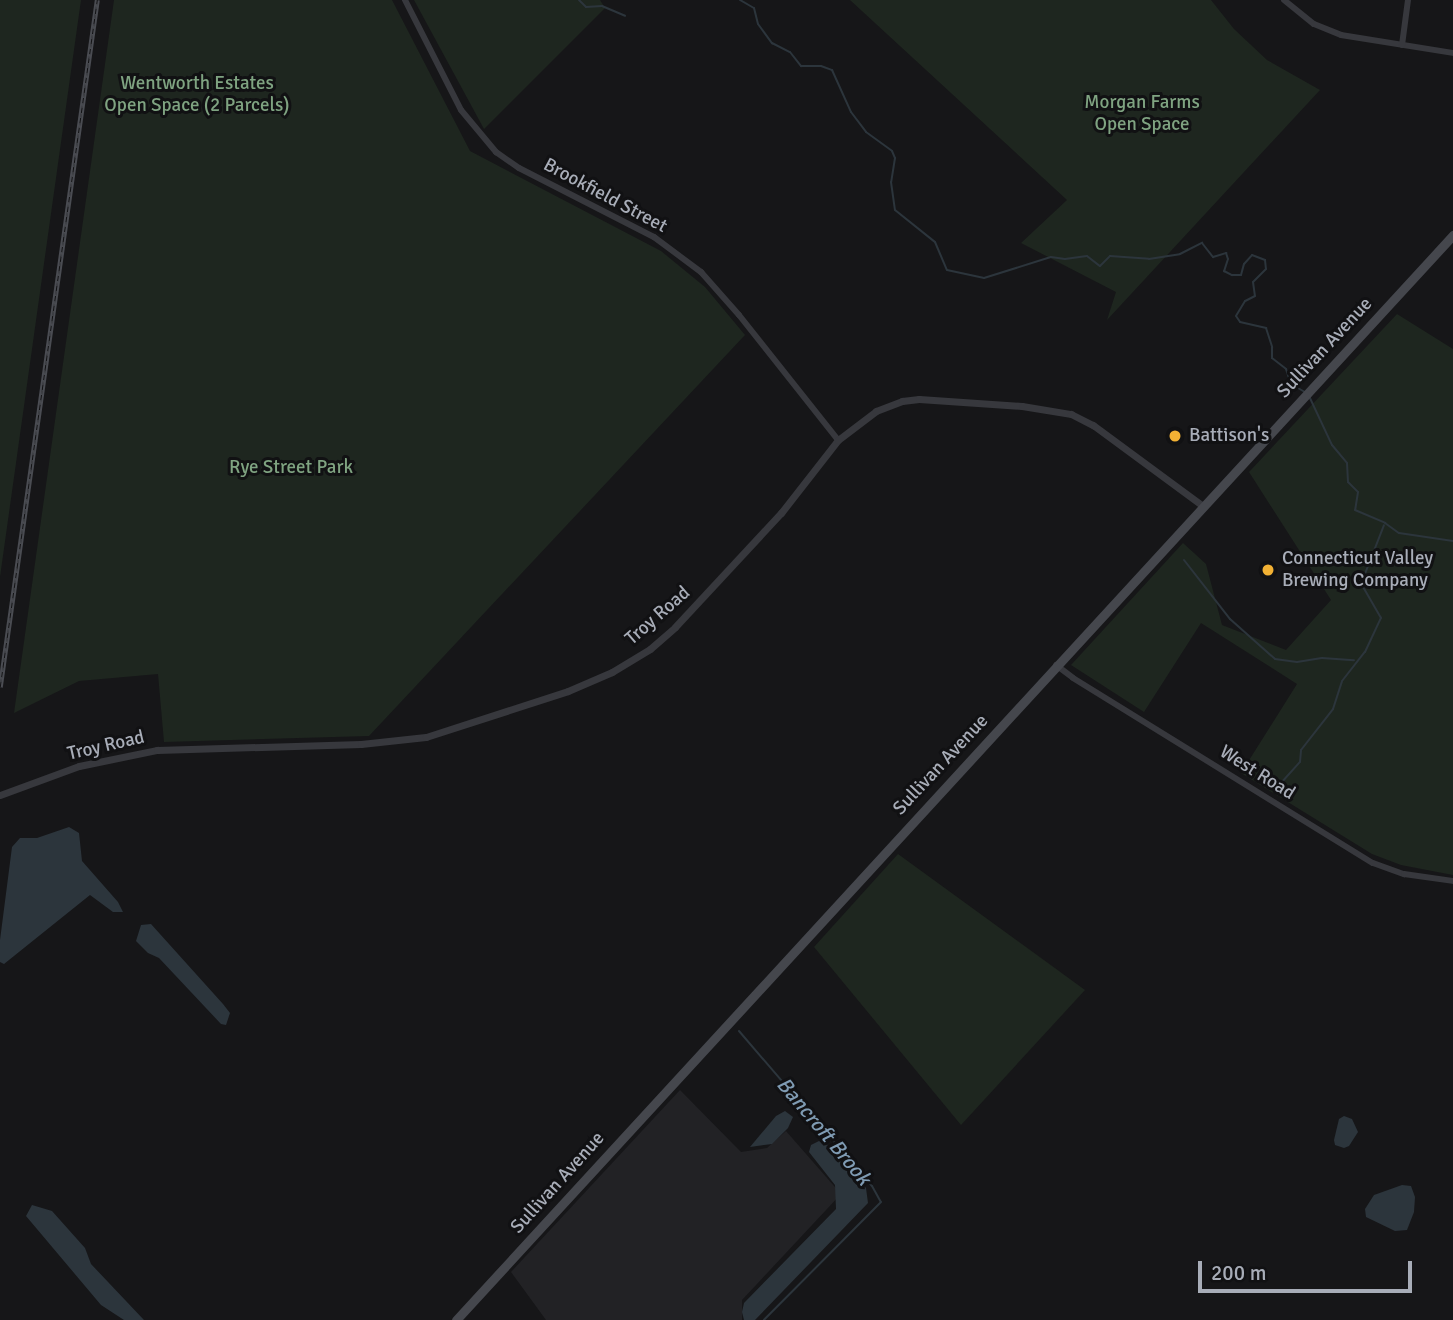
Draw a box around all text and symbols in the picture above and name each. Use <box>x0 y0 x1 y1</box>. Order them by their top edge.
park label: Wentworth Estates Open Space (2 Parcels) <box>104 73 290 117</box>
park label: Morgan Farms Open Space <box>1084 92 1200 136</box>
street label: Brookfield Street <box>539 154 671 238</box>
street label: Sullivan Avenue <box>1273 293 1377 403</box>
place label: Battison's <box>1189 425 1269 447</box>
marker: Battison's <box>1167 428 1183 444</box>
park label: Rye Street Park <box>229 457 353 479</box>
place label: Connecticut Valley Brewing Company <box>1282 548 1433 592</box>
marker: Connecticut Valley Brewing Company <box>1260 562 1276 578</box>
street label: Troy Road <box>621 582 695 650</box>
street label: Sullivan Avenue <box>889 710 993 820</box>
street label: Troy Road <box>65 726 147 766</box>
street label: West Road <box>1215 741 1299 805</box>
water label: Bancroft Brook <box>772 1072 876 1190</box>
street label: Sullivan Avenue <box>506 1127 610 1239</box>
scale bar <box>1201 1246 1414 1290</box>
text: 200 m <box>1211 1260 1266 1286</box>

